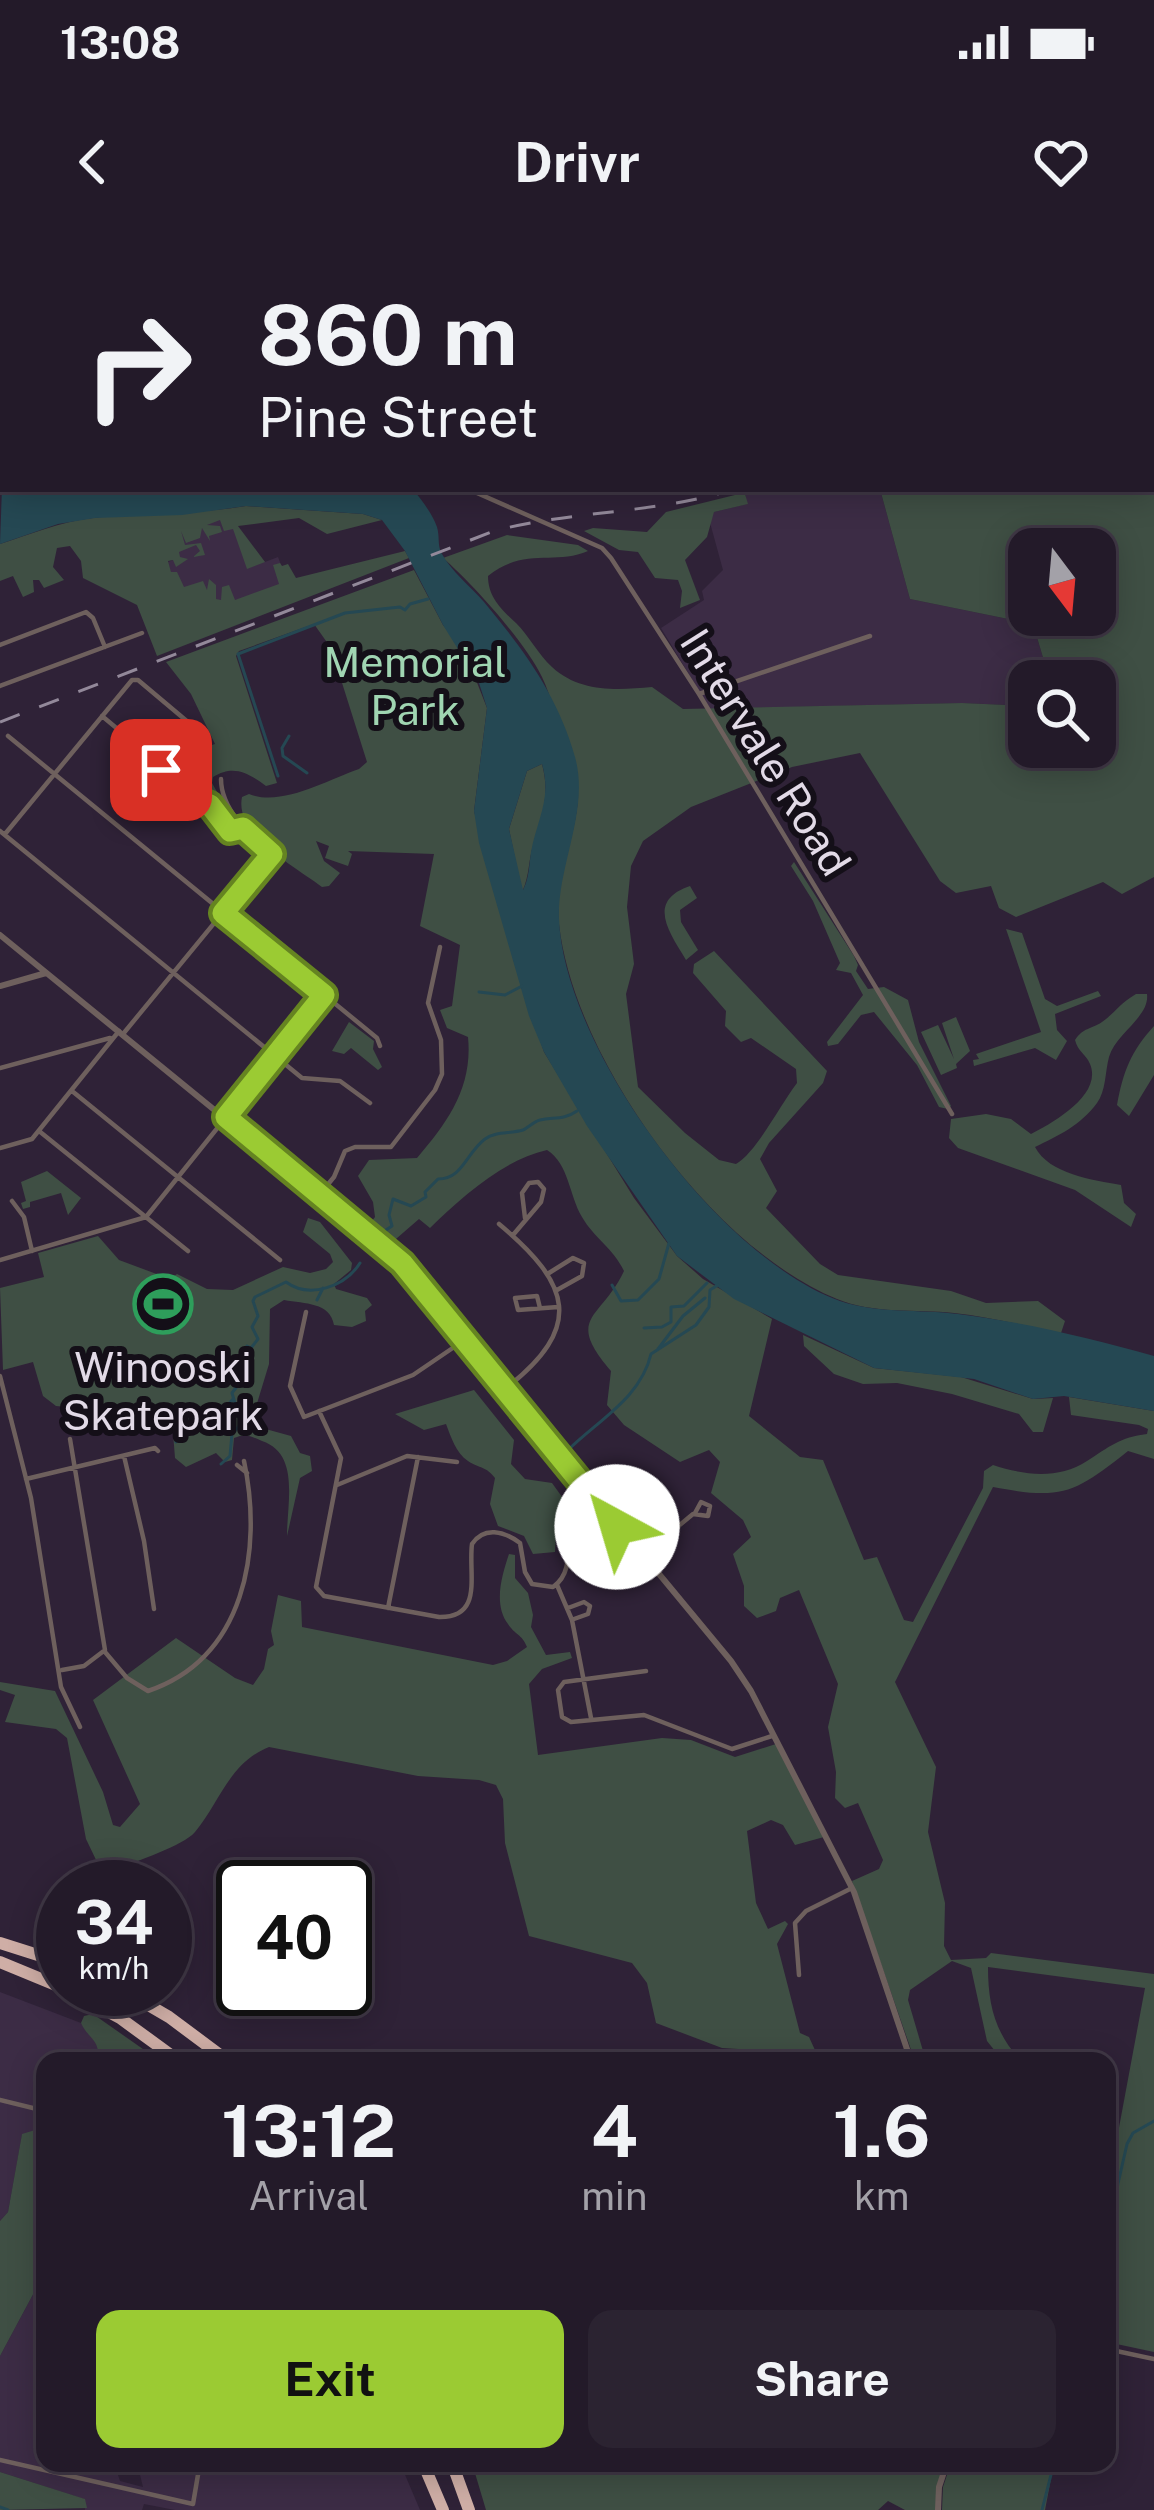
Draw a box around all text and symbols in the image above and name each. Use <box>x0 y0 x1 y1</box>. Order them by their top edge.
text: 13:08 <box>60 16 180 69</box>
icon: back <box>60 129 126 195</box>
icon: heart <box>1028 129 1094 195</box>
text: Drivr <box>514 131 640 194</box>
text: 860 m <box>258 285 518 384</box>
icon: right <box>60 288 216 444</box>
text: Pine Street <box>258 386 538 449</box>
north arrow <box>1008 528 1116 636</box>
map controls <box>1008 528 1116 768</box>
street label: Intervale Road <box>671 620 861 884</box>
park label: Memorial Park <box>323 637 507 734</box>
button: search <box>1008 660 1116 768</box>
pin <box>110 719 212 821</box>
icon: arrive <box>128 737 194 803</box>
sports icon: Winooski Skatepark <box>132 1273 194 1335</box>
place label: Winooski Skatepark <box>62 1342 264 1439</box>
position arrow <box>554 1464 680 1590</box>
speed limit sign: 40 <box>216 1860 372 2016</box>
text: 34 <box>74 1887 154 1958</box>
text: km/h <box>79 1950 149 1986</box>
text: 13:12 <box>221 2089 396 2173</box>
text: 4 <box>591 2089 638 2173</box>
text: 1.6 <box>833 2089 931 2173</box>
text: Arrival <box>248 2173 369 2219</box>
text: min <box>581 2173 647 2219</box>
text: km <box>854 2173 910 2219</box>
button: Exit <box>96 2310 564 2448</box>
button: Share <box>588 2310 1056 2448</box>

